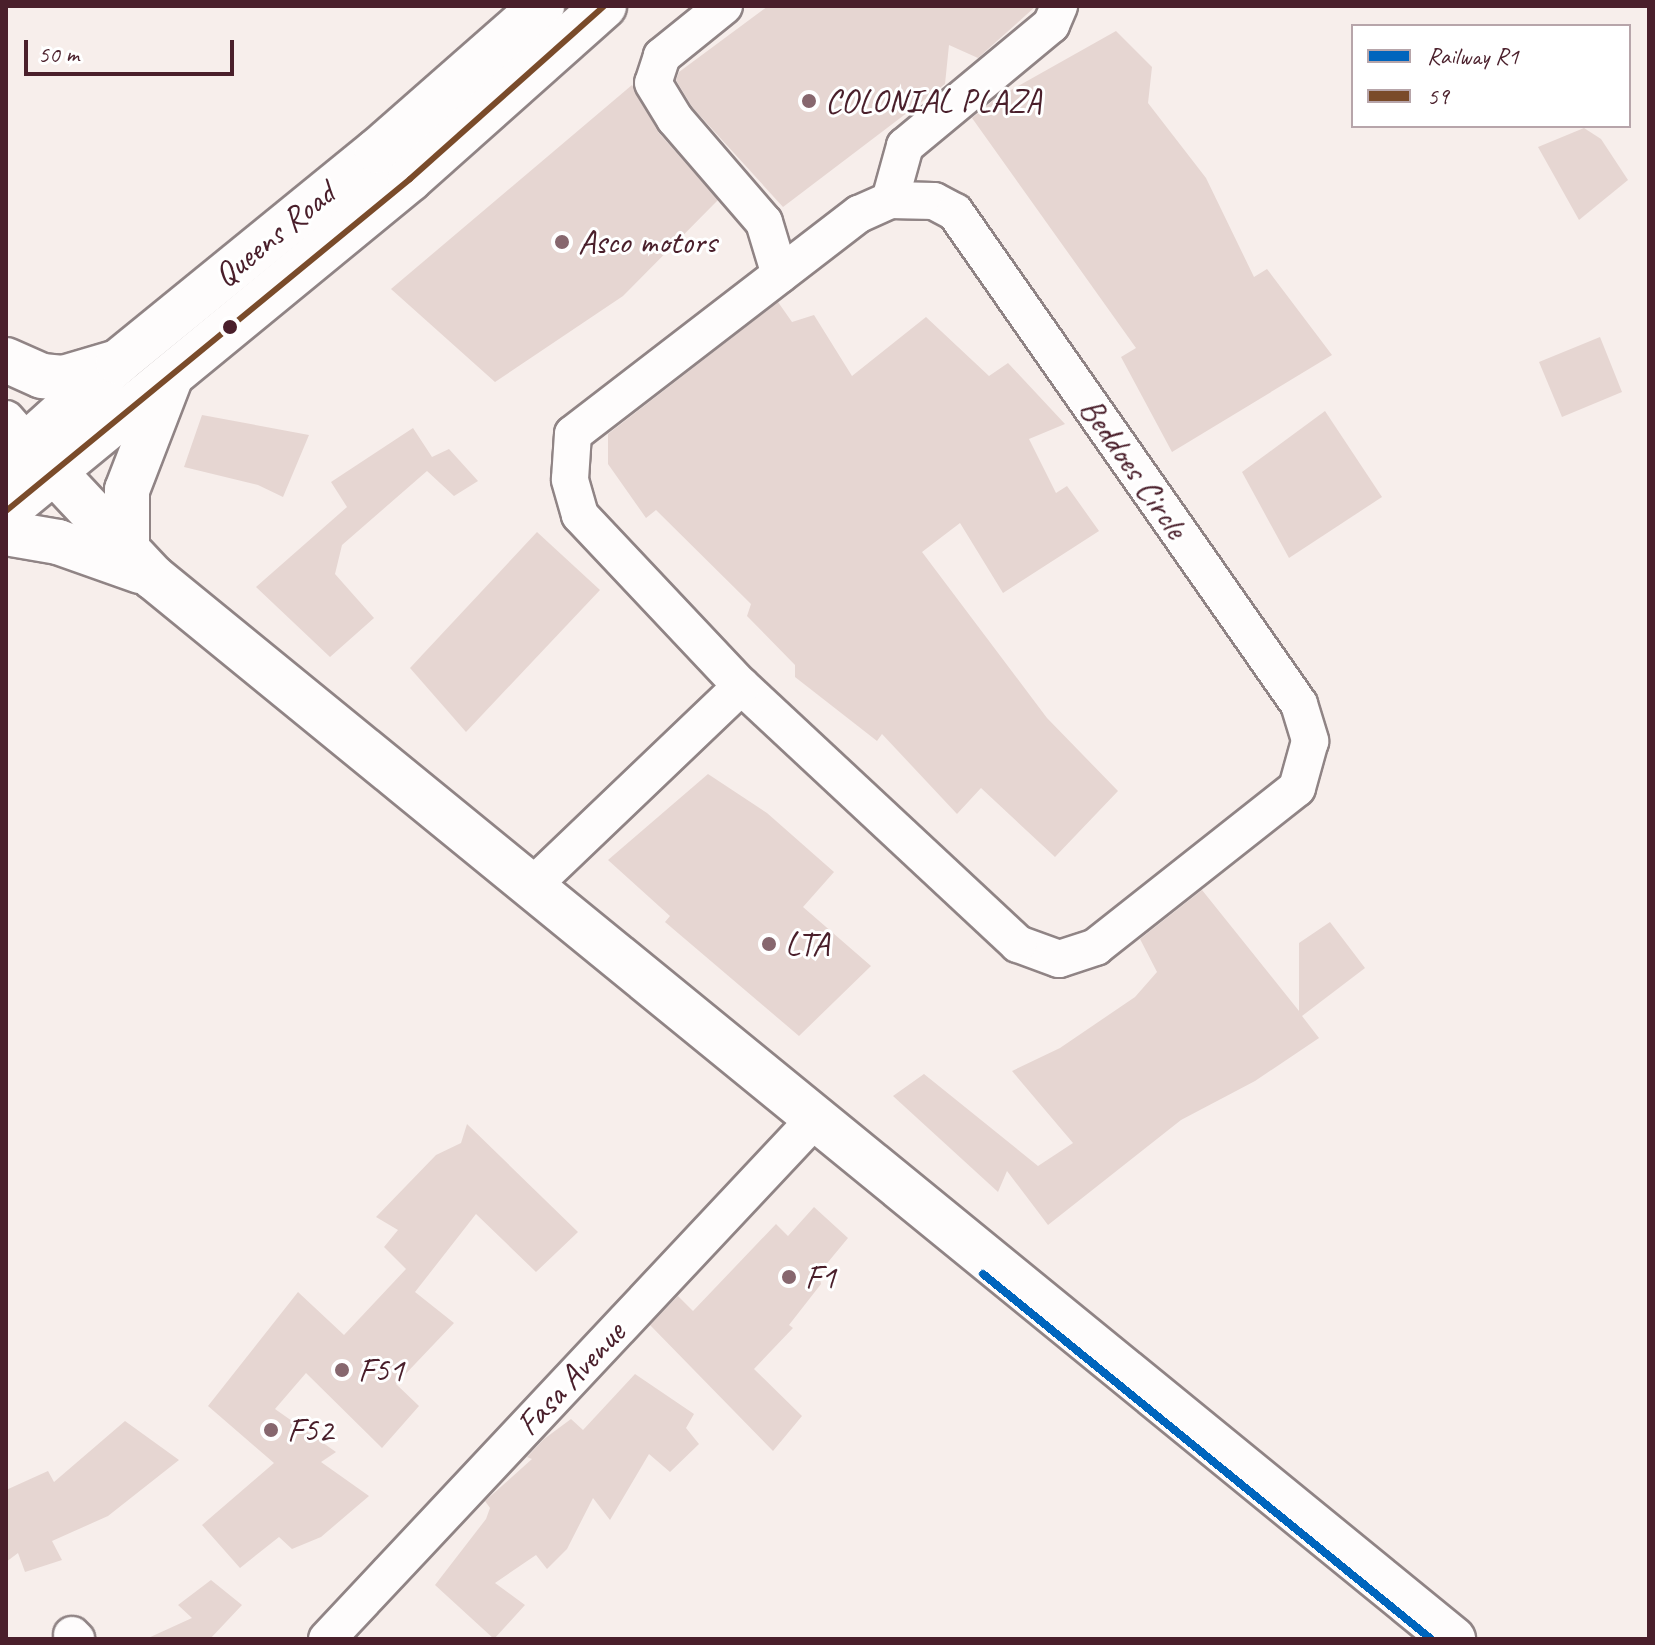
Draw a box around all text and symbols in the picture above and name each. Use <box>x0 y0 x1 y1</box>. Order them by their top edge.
scale bar <box>28 24 238 74</box>
legend <box>1351 24 1631 128</box>
text: 50 m <box>38 39 79 69</box>
text: Railway R1 <box>1427 41 1519 71</box>
place label: COLONIAL PLAZA <box>825 81 1041 121</box>
text: 59 <box>1427 81 1449 111</box>
marker: COLONIAL PLAZA <box>800 92 818 110</box>
street label: Queens Road <box>205 173 343 295</box>
place label: Asco motors <box>578 222 717 262</box>
marker: Asco motors <box>553 233 571 251</box>
unlabelled marker <box>222 319 238 335</box>
street label: Beddoes Circle <box>1071 390 1197 546</box>
place label: LTA <box>785 924 829 964</box>
marker: LTA <box>760 935 778 953</box>
place label: F1 <box>805 1257 836 1297</box>
marker: F1 <box>780 1268 798 1286</box>
street label: Fasa Avenue <box>507 1313 633 1443</box>
place label: F51 <box>358 1350 404 1390</box>
marker: F51 <box>333 1361 351 1379</box>
place label: F52 <box>287 1410 333 1450</box>
marker: F52 <box>262 1421 280 1439</box>

